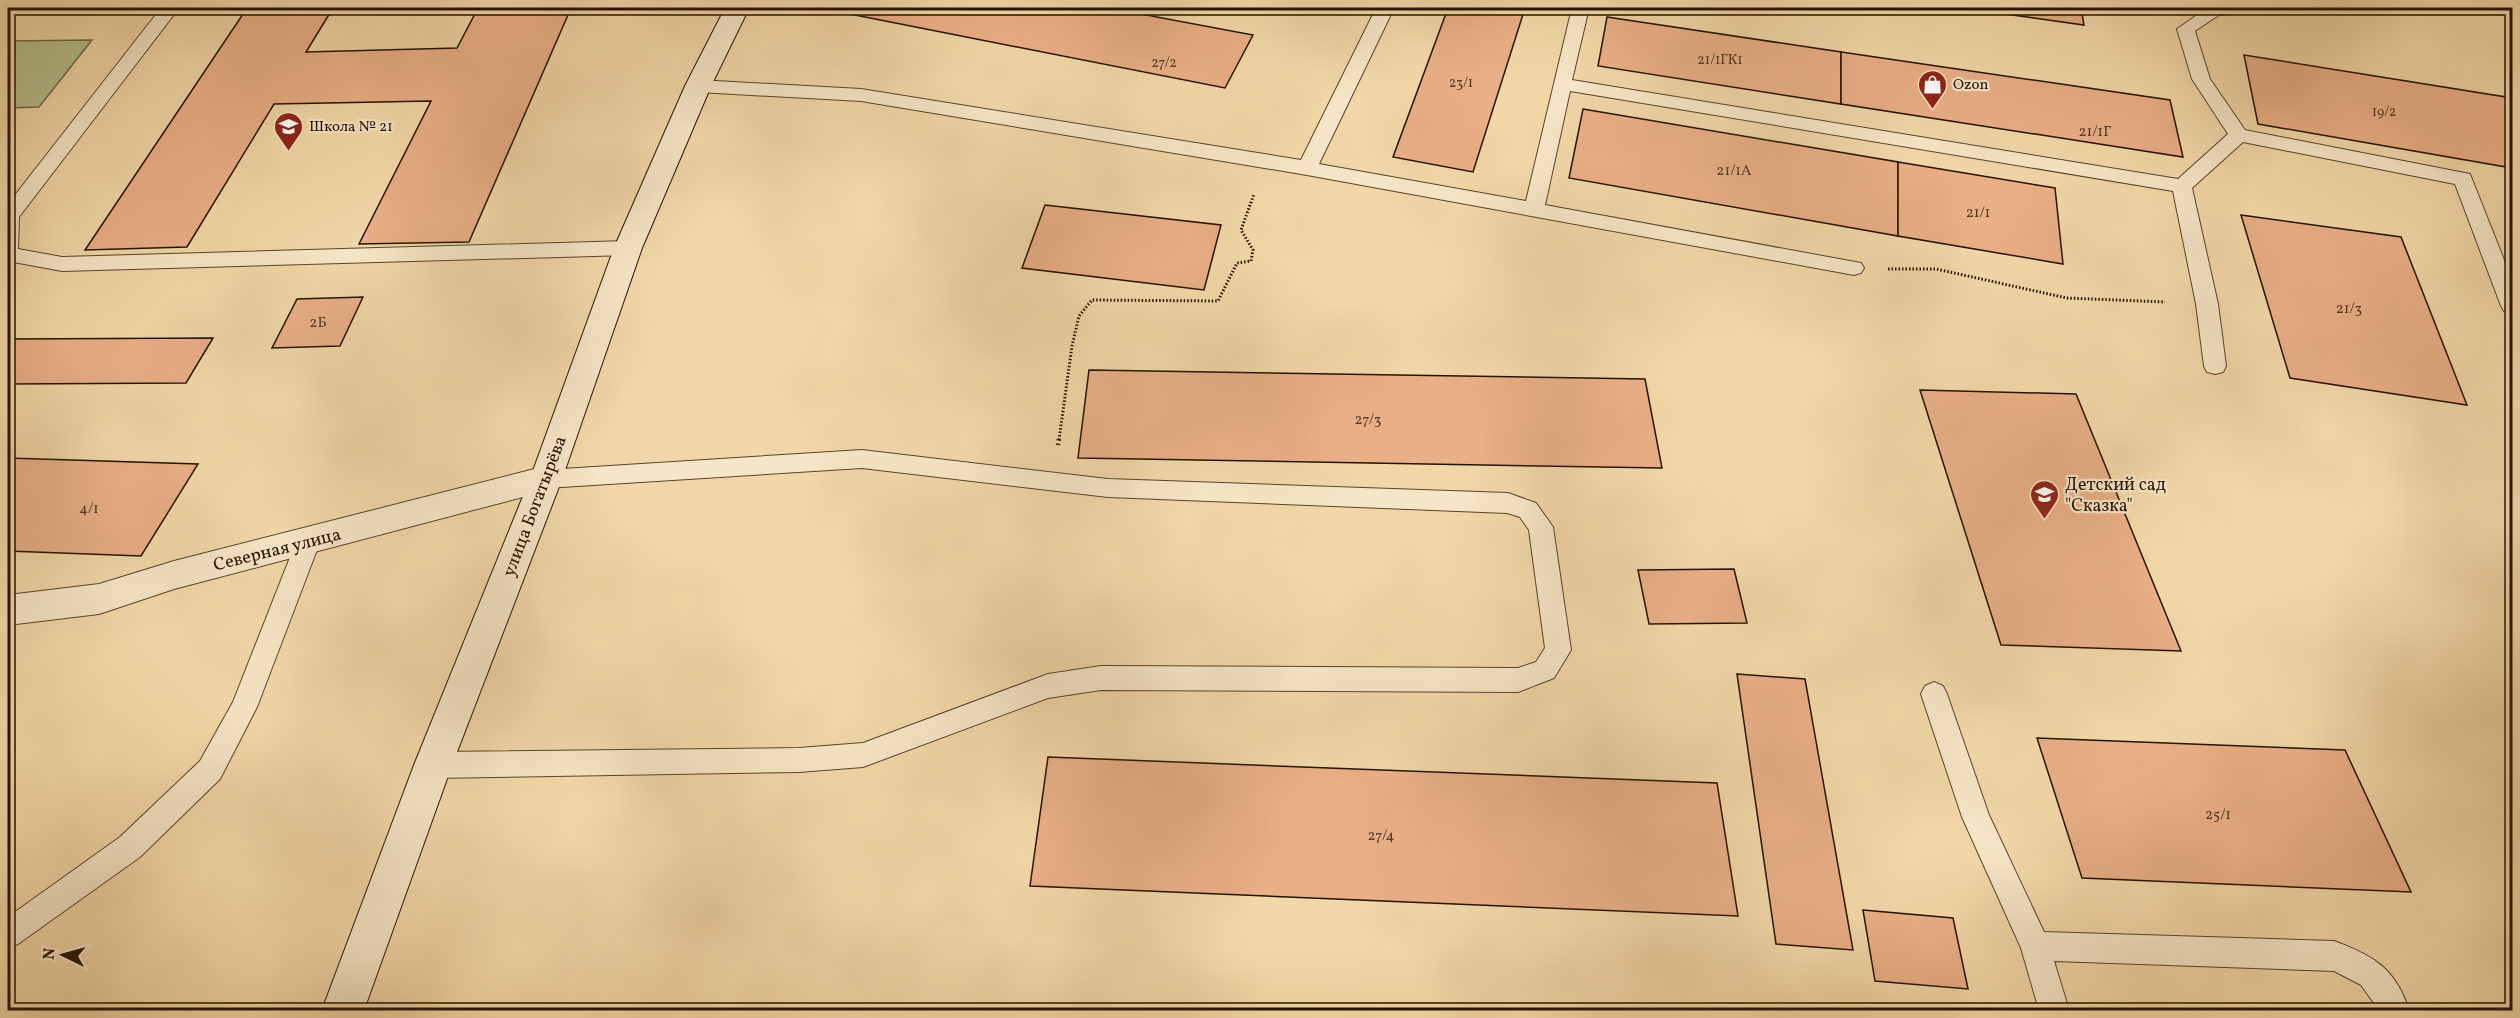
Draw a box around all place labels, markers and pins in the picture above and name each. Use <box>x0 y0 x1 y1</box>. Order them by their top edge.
shop icon: Ozon <box>1916 68 1948 110</box>
place label: Ozon <box>1953 75 1988 96</box>
school or university icon: Школа № 21 <box>272 110 304 152</box>
place label: Школа № 21 <box>309 117 393 138</box>
place label: Детский сад "Сказка" <box>2065 473 2166 519</box>
school or university icon: Детский сад "Сказка" <box>2028 478 2060 520</box>

